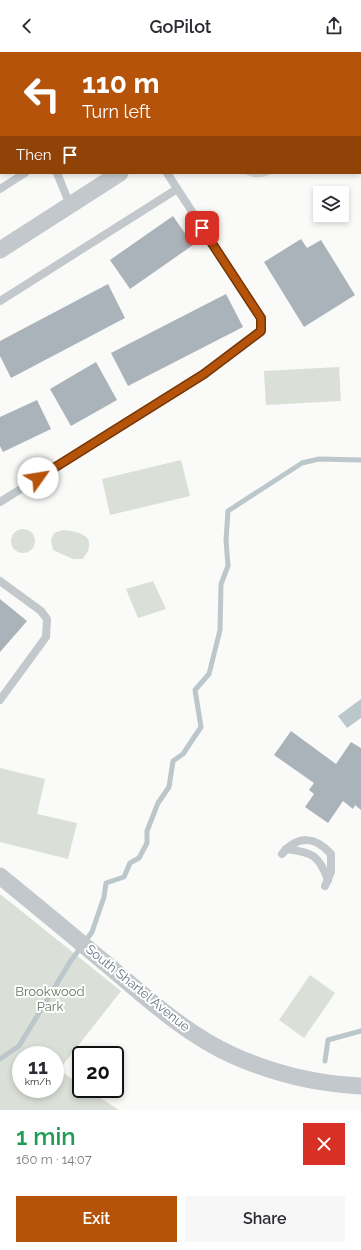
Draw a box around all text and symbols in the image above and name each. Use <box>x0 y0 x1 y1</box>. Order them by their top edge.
icon: back <box>16 15 38 37</box>
icon: share <box>323 15 345 37</box>
text: GoPilot <box>150 16 211 37</box>
text: 110 m <box>82 67 160 100</box>
icon: left <box>16 68 68 120</box>
text: Turn left <box>82 101 151 122</box>
icon: arrive <box>59 144 81 166</box>
text: Then <box>16 146 51 164</box>
map controls <box>313 186 349 222</box>
button: layers <box>313 186 349 222</box>
pin <box>185 211 219 245</box>
icon: arrive <box>191 217 213 239</box>
position arrow <box>17 457 59 499</box>
street label: South Shartel Avenue <box>83 941 193 1035</box>
park label: Brookwood Park <box>15 984 85 1014</box>
speed limit sign: 20 <box>72 1046 124 1098</box>
text: 11 <box>28 1055 48 1079</box>
text: km/h <box>25 1076 51 1087</box>
text: 1 min <box>16 1122 76 1151</box>
button: close <box>303 1123 345 1165</box>
text: 160 m · 14:07 <box>16 1152 92 1167</box>
button: Exit <box>16 1196 177 1242</box>
button: Share <box>185 1196 345 1242</box>

